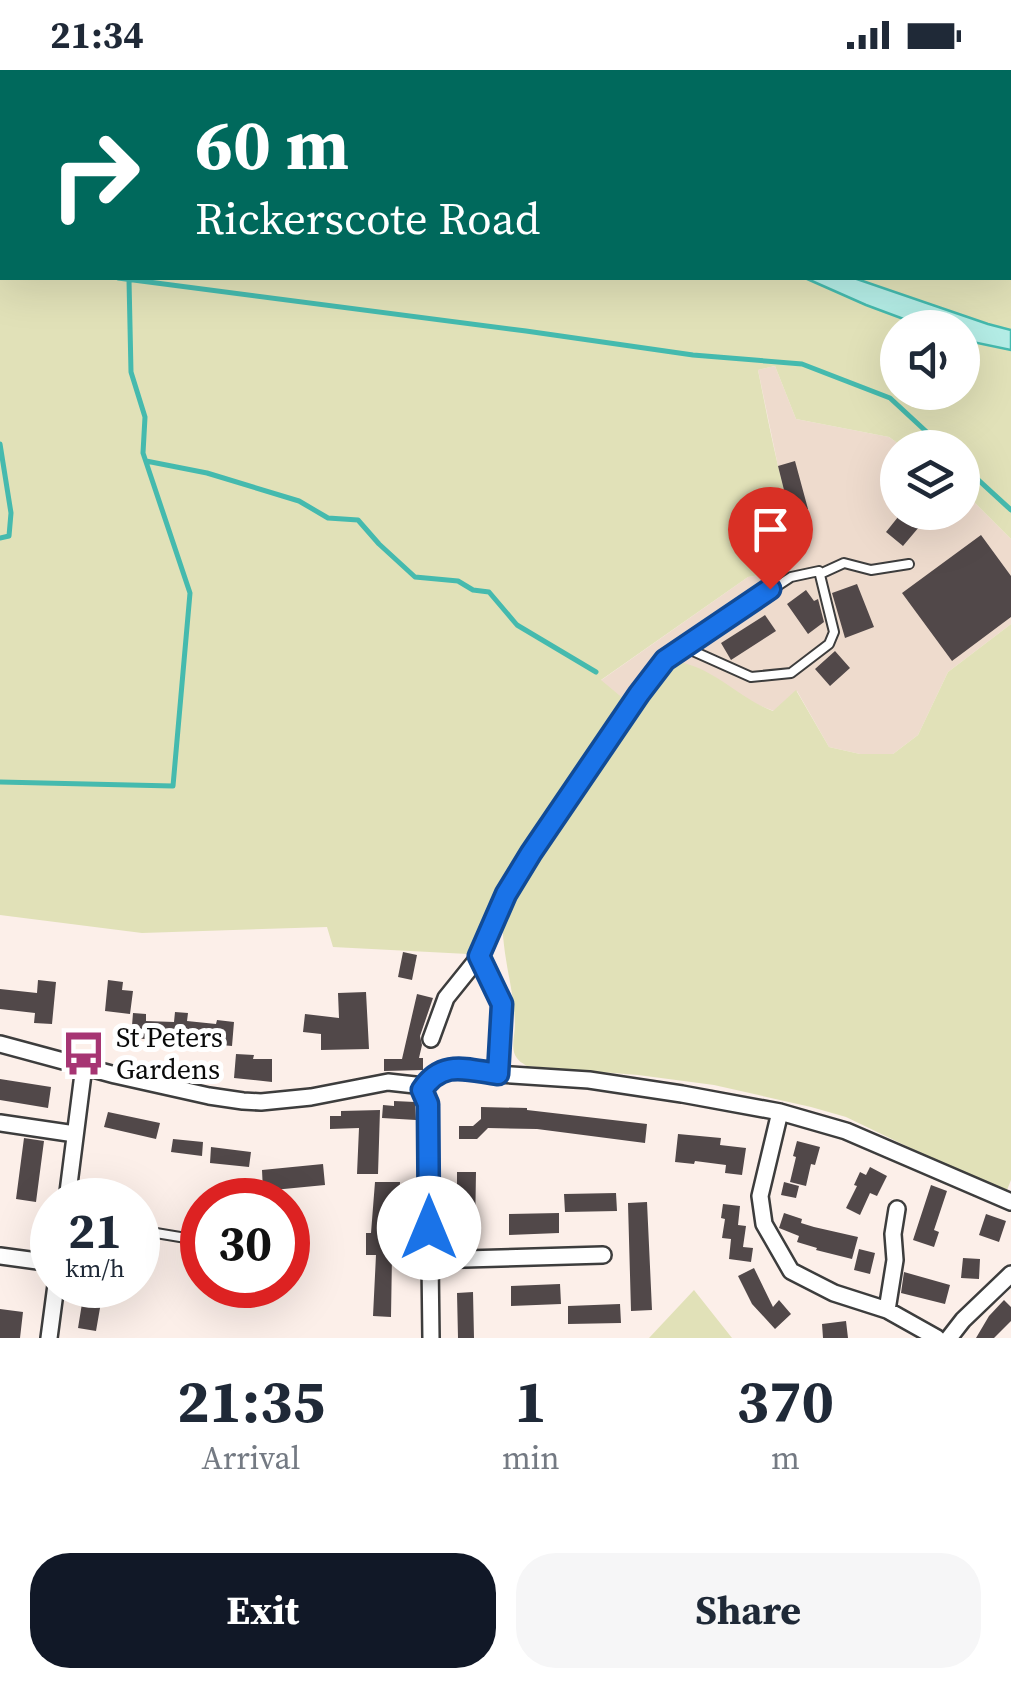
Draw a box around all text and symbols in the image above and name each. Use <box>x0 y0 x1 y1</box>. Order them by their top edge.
text: 21:34 <box>50 9 144 61</box>
text: 60 m <box>195 96 349 192</box>
icon: right <box>30 110 160 240</box>
text: Rickerscote Road <box>195 187 540 249</box>
map controls <box>880 310 980 530</box>
button: sound <box>880 310 980 410</box>
button: layers <box>880 430 980 530</box>
pin <box>728 487 813 590</box>
icon: arrive <box>743 502 798 557</box>
place label: St Peters Gardens <box>116 1018 223 1088</box>
bus stop icon: St Peters Gardens <box>59 1029 107 1077</box>
position arrow <box>377 1176 481 1280</box>
speed limit sign: 30 <box>180 1178 310 1308</box>
text: 21 <box>68 1196 122 1265</box>
text: km/h <box>65 1251 125 1285</box>
text: 21:35 <box>177 1360 325 1442</box>
text: 1 <box>514 1360 547 1442</box>
text: 370 <box>737 1360 834 1442</box>
text: Arrival <box>202 1436 300 1480</box>
text: min <box>502 1436 560 1480</box>
text: m <box>771 1436 800 1480</box>
button: Exit <box>30 1553 496 1668</box>
button: Share <box>516 1553 981 1668</box>

